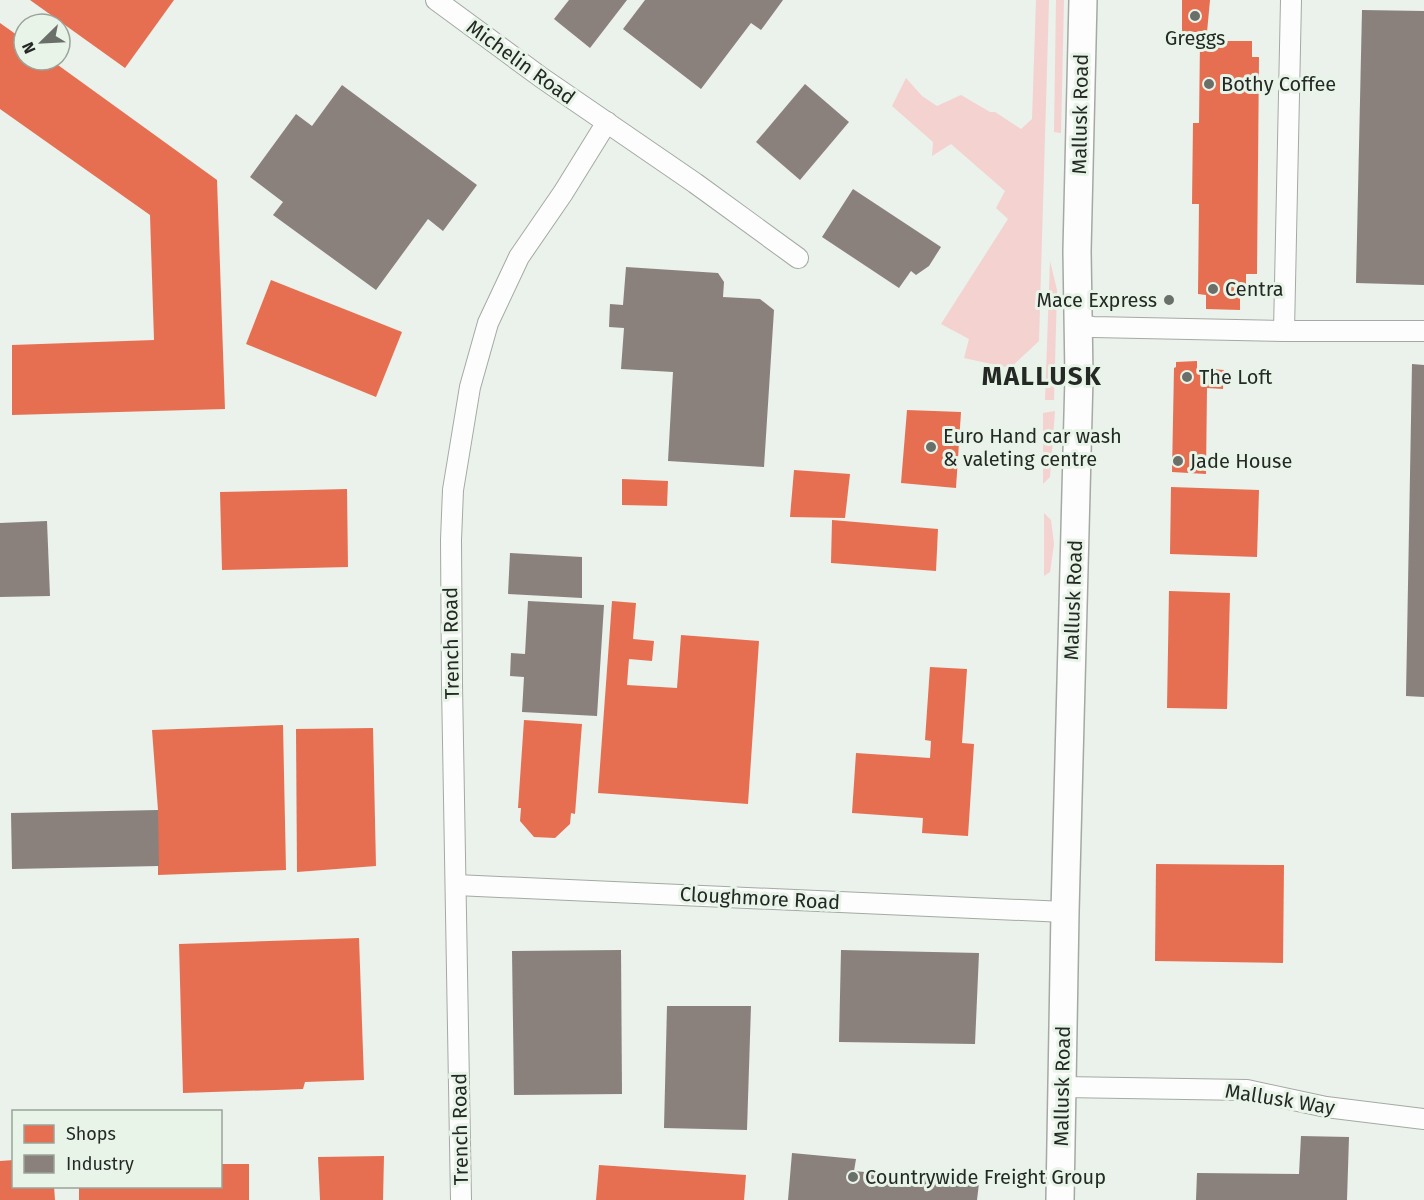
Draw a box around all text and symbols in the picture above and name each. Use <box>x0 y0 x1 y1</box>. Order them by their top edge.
marker: Greggs <box>1188 9 1202 23</box>
north arrow <box>12 12 72 72</box>
street label: Michelin Road <box>462 15 580 109</box>
place label: Greggs <box>1165 26 1225 50</box>
text: N <box>18 39 40 57</box>
street label: Mallusk Road <box>1067 53 1093 175</box>
place label: Bothy Coffee <box>1221 72 1336 96</box>
marker: Bothy Coffee <box>1202 77 1216 91</box>
place label: Centra <box>1225 277 1284 301</box>
marker: Centra <box>1206 282 1220 296</box>
place label: Mace Express <box>1036 288 1157 312</box>
marker: Mace Express <box>1162 293 1176 307</box>
district label: MALLUSK <box>982 361 1102 392</box>
place label: The Loft <box>1199 365 1273 389</box>
marker: The Loft <box>1180 370 1194 384</box>
place label: Euro Hand car wash & valeting centre <box>943 424 1122 471</box>
marker: Euro Hand car wash & valeting centre <box>924 440 938 454</box>
place label: Jade House <box>1190 449 1292 473</box>
marker: Jade House <box>1171 454 1185 468</box>
street label: Mallusk Road <box>1059 539 1087 661</box>
street label: Trench Road <box>438 587 464 699</box>
street label: Cloughmore Road <box>679 882 841 914</box>
street label: Mallusk Road <box>1049 1025 1075 1147</box>
street label: Trench Road <box>447 1073 473 1185</box>
street label: Mallusk Way <box>1223 1078 1337 1120</box>
legend <box>12 1110 222 1188</box>
text: Shops <box>66 1123 116 1145</box>
text: Industry <box>66 1153 134 1175</box>
place label: Countrywide Freight Group <box>865 1165 1106 1189</box>
marker: Countrywide Freight Group <box>846 1170 860 1184</box>

